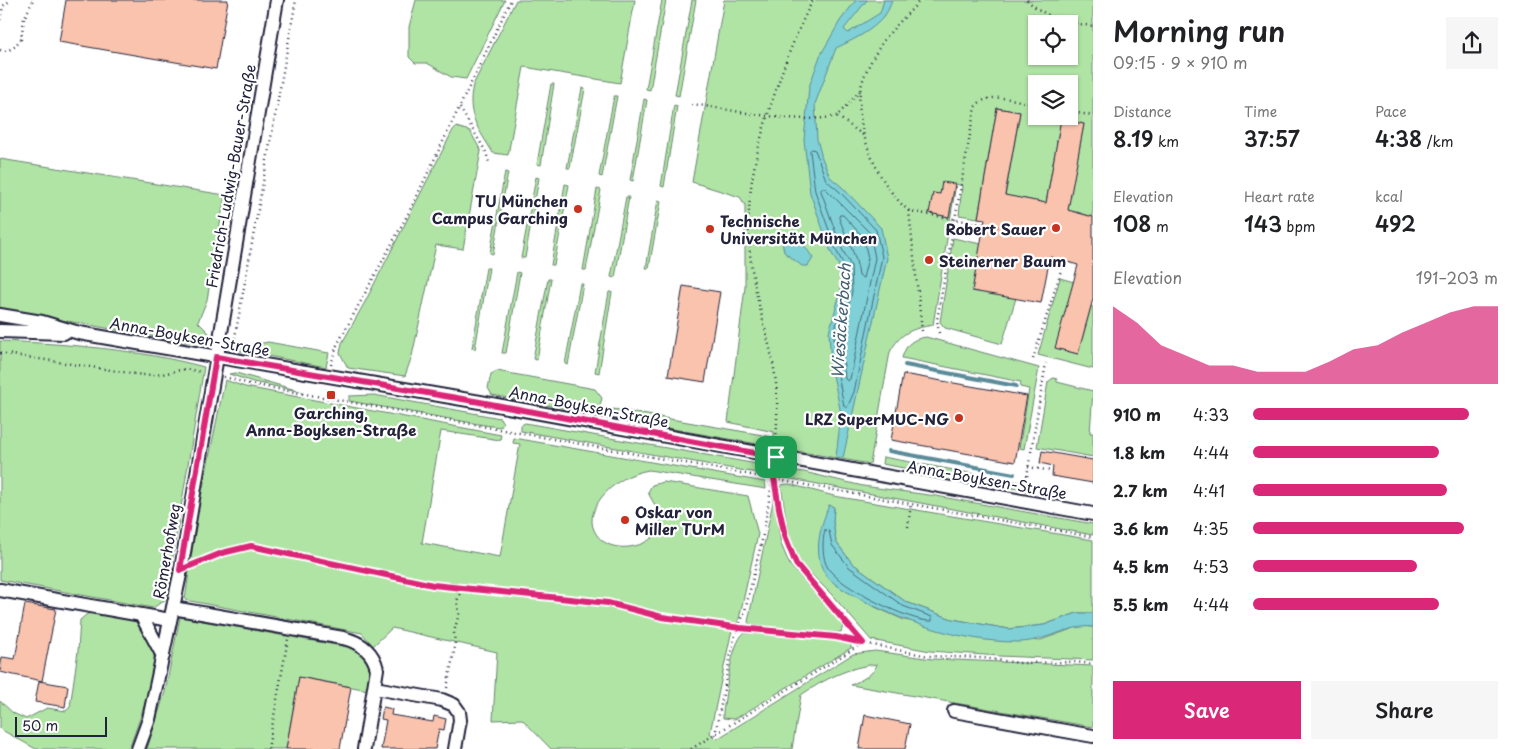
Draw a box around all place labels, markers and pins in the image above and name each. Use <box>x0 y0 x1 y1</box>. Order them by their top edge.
place label: TU München Campus Garching <box>432 189 568 229</box>
marker: TU München Campus Garching <box>572 203 584 215</box>
place label: Technische Universität München <box>720 209 877 249</box>
place label: Robert Sauer <box>945 217 1046 240</box>
marker: Robert Sauer <box>1050 222 1062 234</box>
marker: Technische Universität München <box>704 223 716 235</box>
place label: Steinerner Baum <box>939 249 1066 272</box>
marker: Steinerner Baum <box>923 254 935 266</box>
marker: Garching, Anna-Boyksen-Straße <box>325 389 337 401</box>
place label: Garching, Anna-Boyksen-Straße <box>245 401 416 441</box>
place label: LRZ SuperMUC-NG <box>805 407 949 430</box>
marker: LRZ SuperMUC-NG <box>953 412 965 424</box>
pin <box>755 436 797 478</box>
place label: Oskar von Miller TUrM <box>635 500 725 540</box>
marker: Oskar von Miller TUrM <box>619 514 631 526</box>

